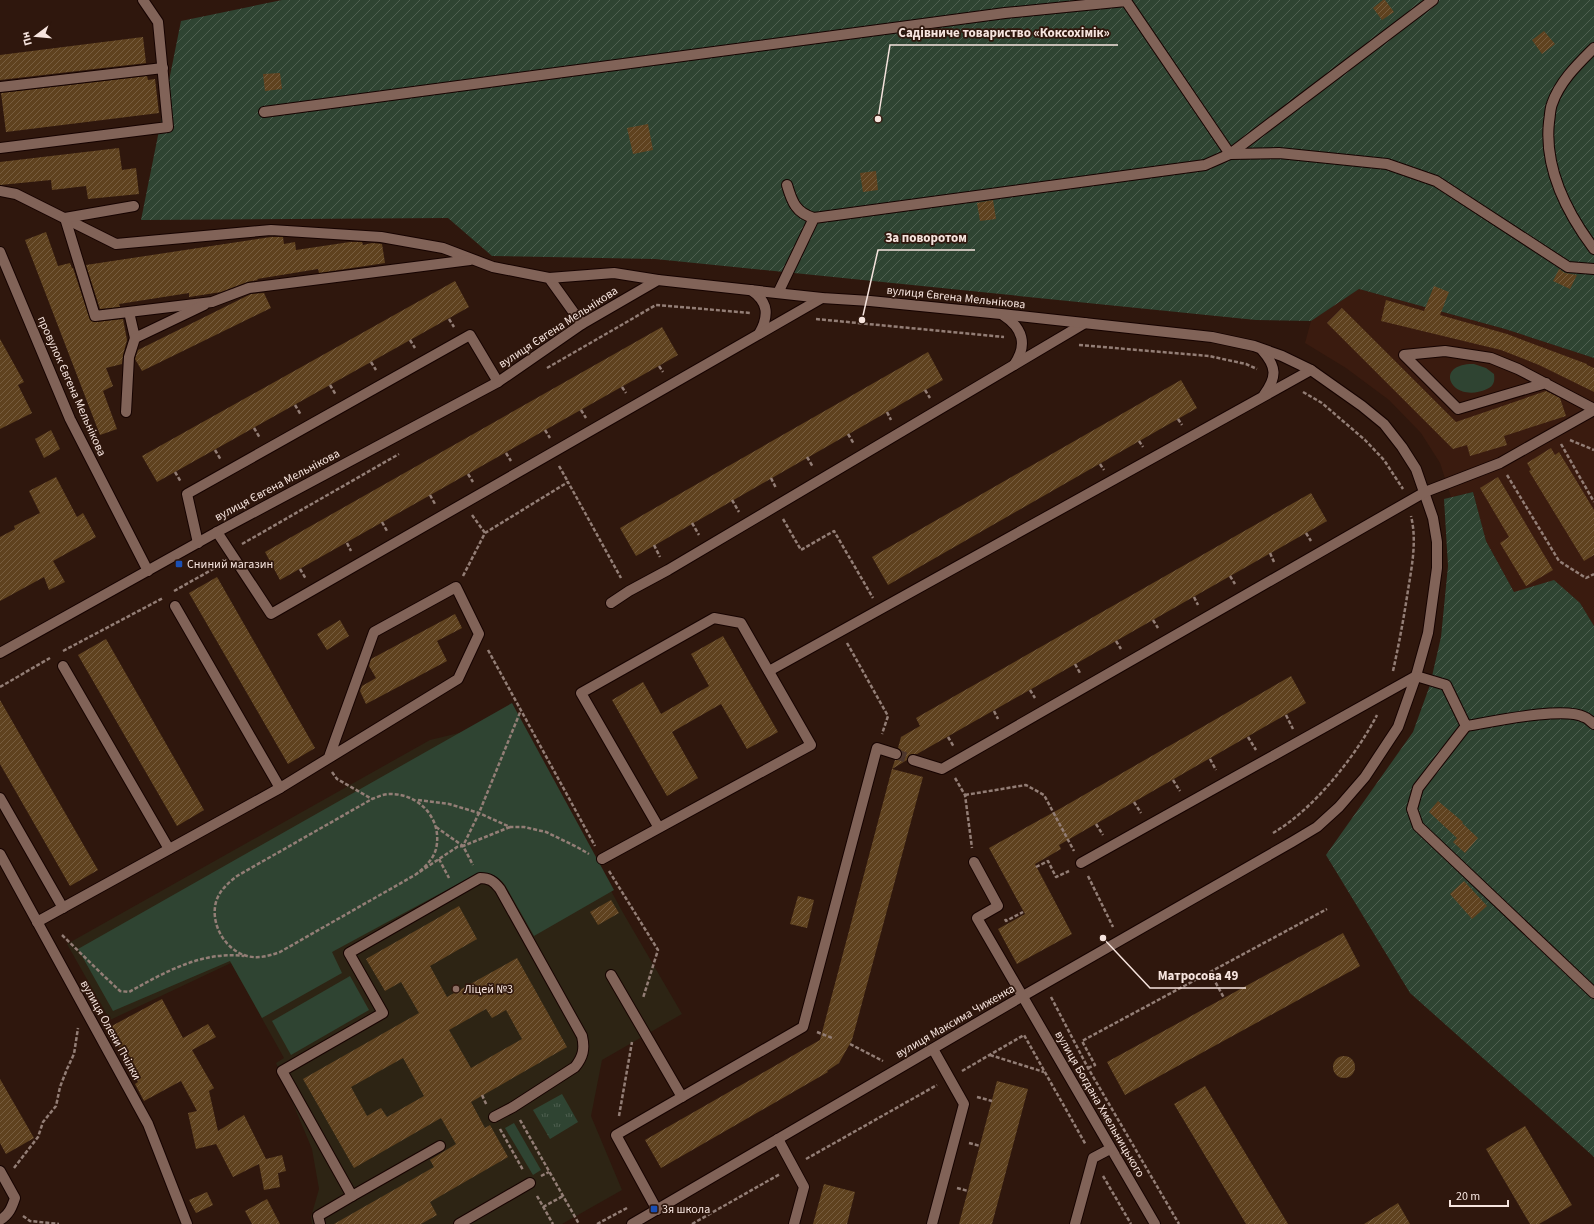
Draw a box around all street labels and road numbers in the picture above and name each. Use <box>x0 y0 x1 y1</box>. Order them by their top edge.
street label: вулиця Євгена Мельнікова <box>495 282 621 373</box>
street label: вулиця Євгена Мельнікова <box>886 282 1026 313</box>
street label: провулок Євгена Мельнікова <box>33 313 110 459</box>
street label: вулиця Євгена Мельнікова <box>212 445 343 526</box>
street label: вулиця Олени Пчілки <box>76 977 145 1083</box>
street label: вулиця Максима Чиженка <box>892 980 1018 1063</box>
street label: вулиця Богдана Хмельницького <box>1051 1028 1149 1181</box>

